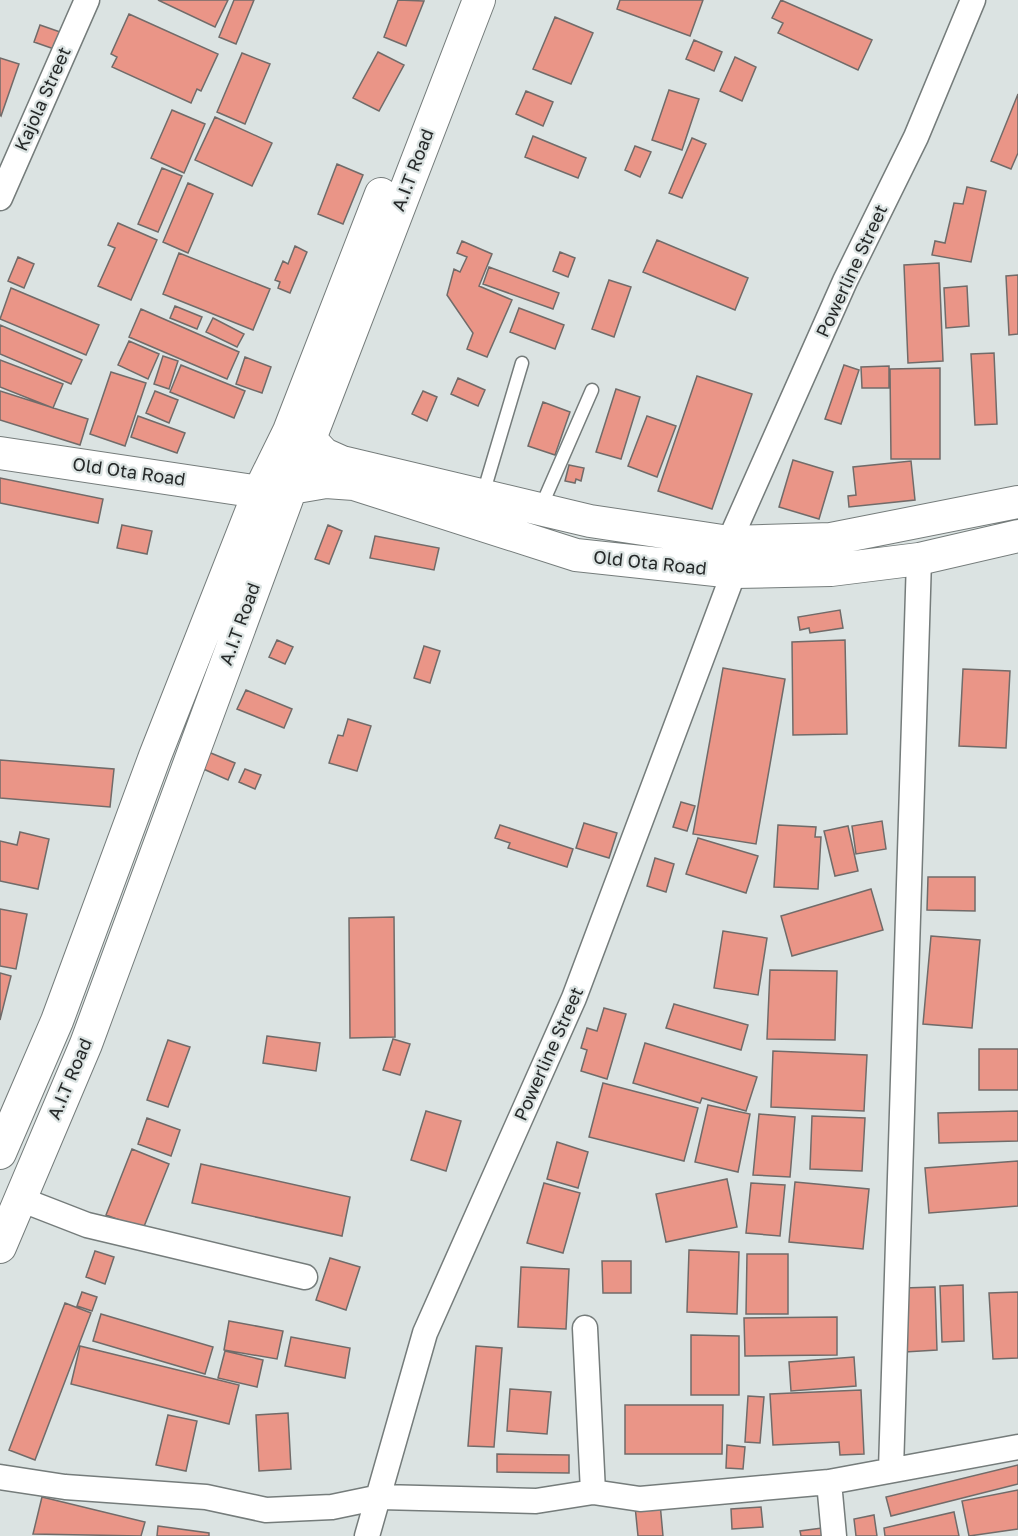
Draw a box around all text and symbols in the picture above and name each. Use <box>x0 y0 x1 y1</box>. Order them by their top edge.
street label: Kajola Street <box>9 43 75 154</box>
street label: A.I.T Road <box>386 125 438 214</box>
street label: Powerline Street <box>811 201 891 340</box>
street label: Old Ota Road <box>71 452 187 490</box>
street label: Old Ota Road <box>592 545 708 579</box>
street label: A.I.T Road <box>214 579 264 668</box>
street label: Powerline Street <box>509 983 587 1124</box>
street label: A.I.T Road <box>42 1035 96 1123</box>

